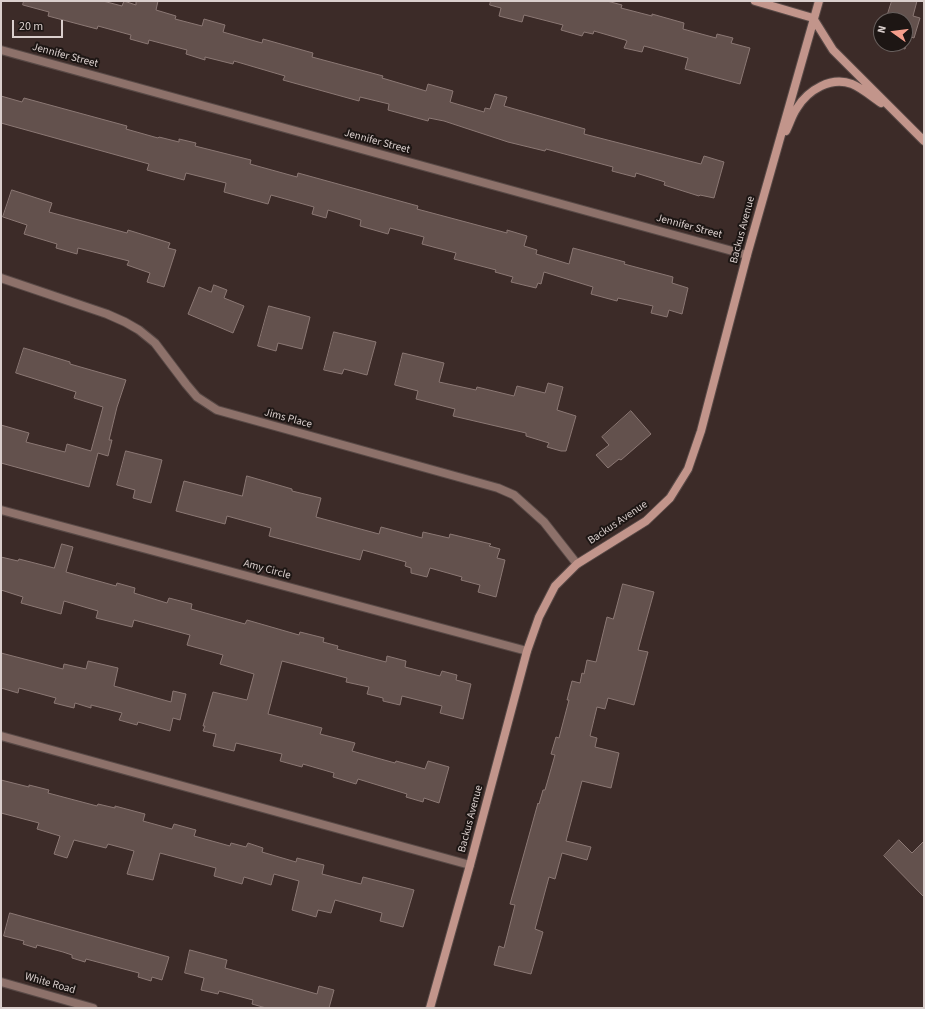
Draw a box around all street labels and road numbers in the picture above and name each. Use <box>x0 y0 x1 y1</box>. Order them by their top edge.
street label: Jennifer Street <box>31 41 99 71</box>
street label: Jennifer Street <box>343 127 411 157</box>
street label: Backus Avenue <box>728 195 758 265</box>
street label: Jennifer Street <box>655 212 723 242</box>
street label: Jims Place <box>263 406 313 432</box>
street label: Backus Avenue <box>586 498 650 548</box>
street label: Amy Circle <box>242 557 292 583</box>
street label: Backus Avenue <box>456 784 486 854</box>
street label: White Road <box>23 970 77 998</box>

